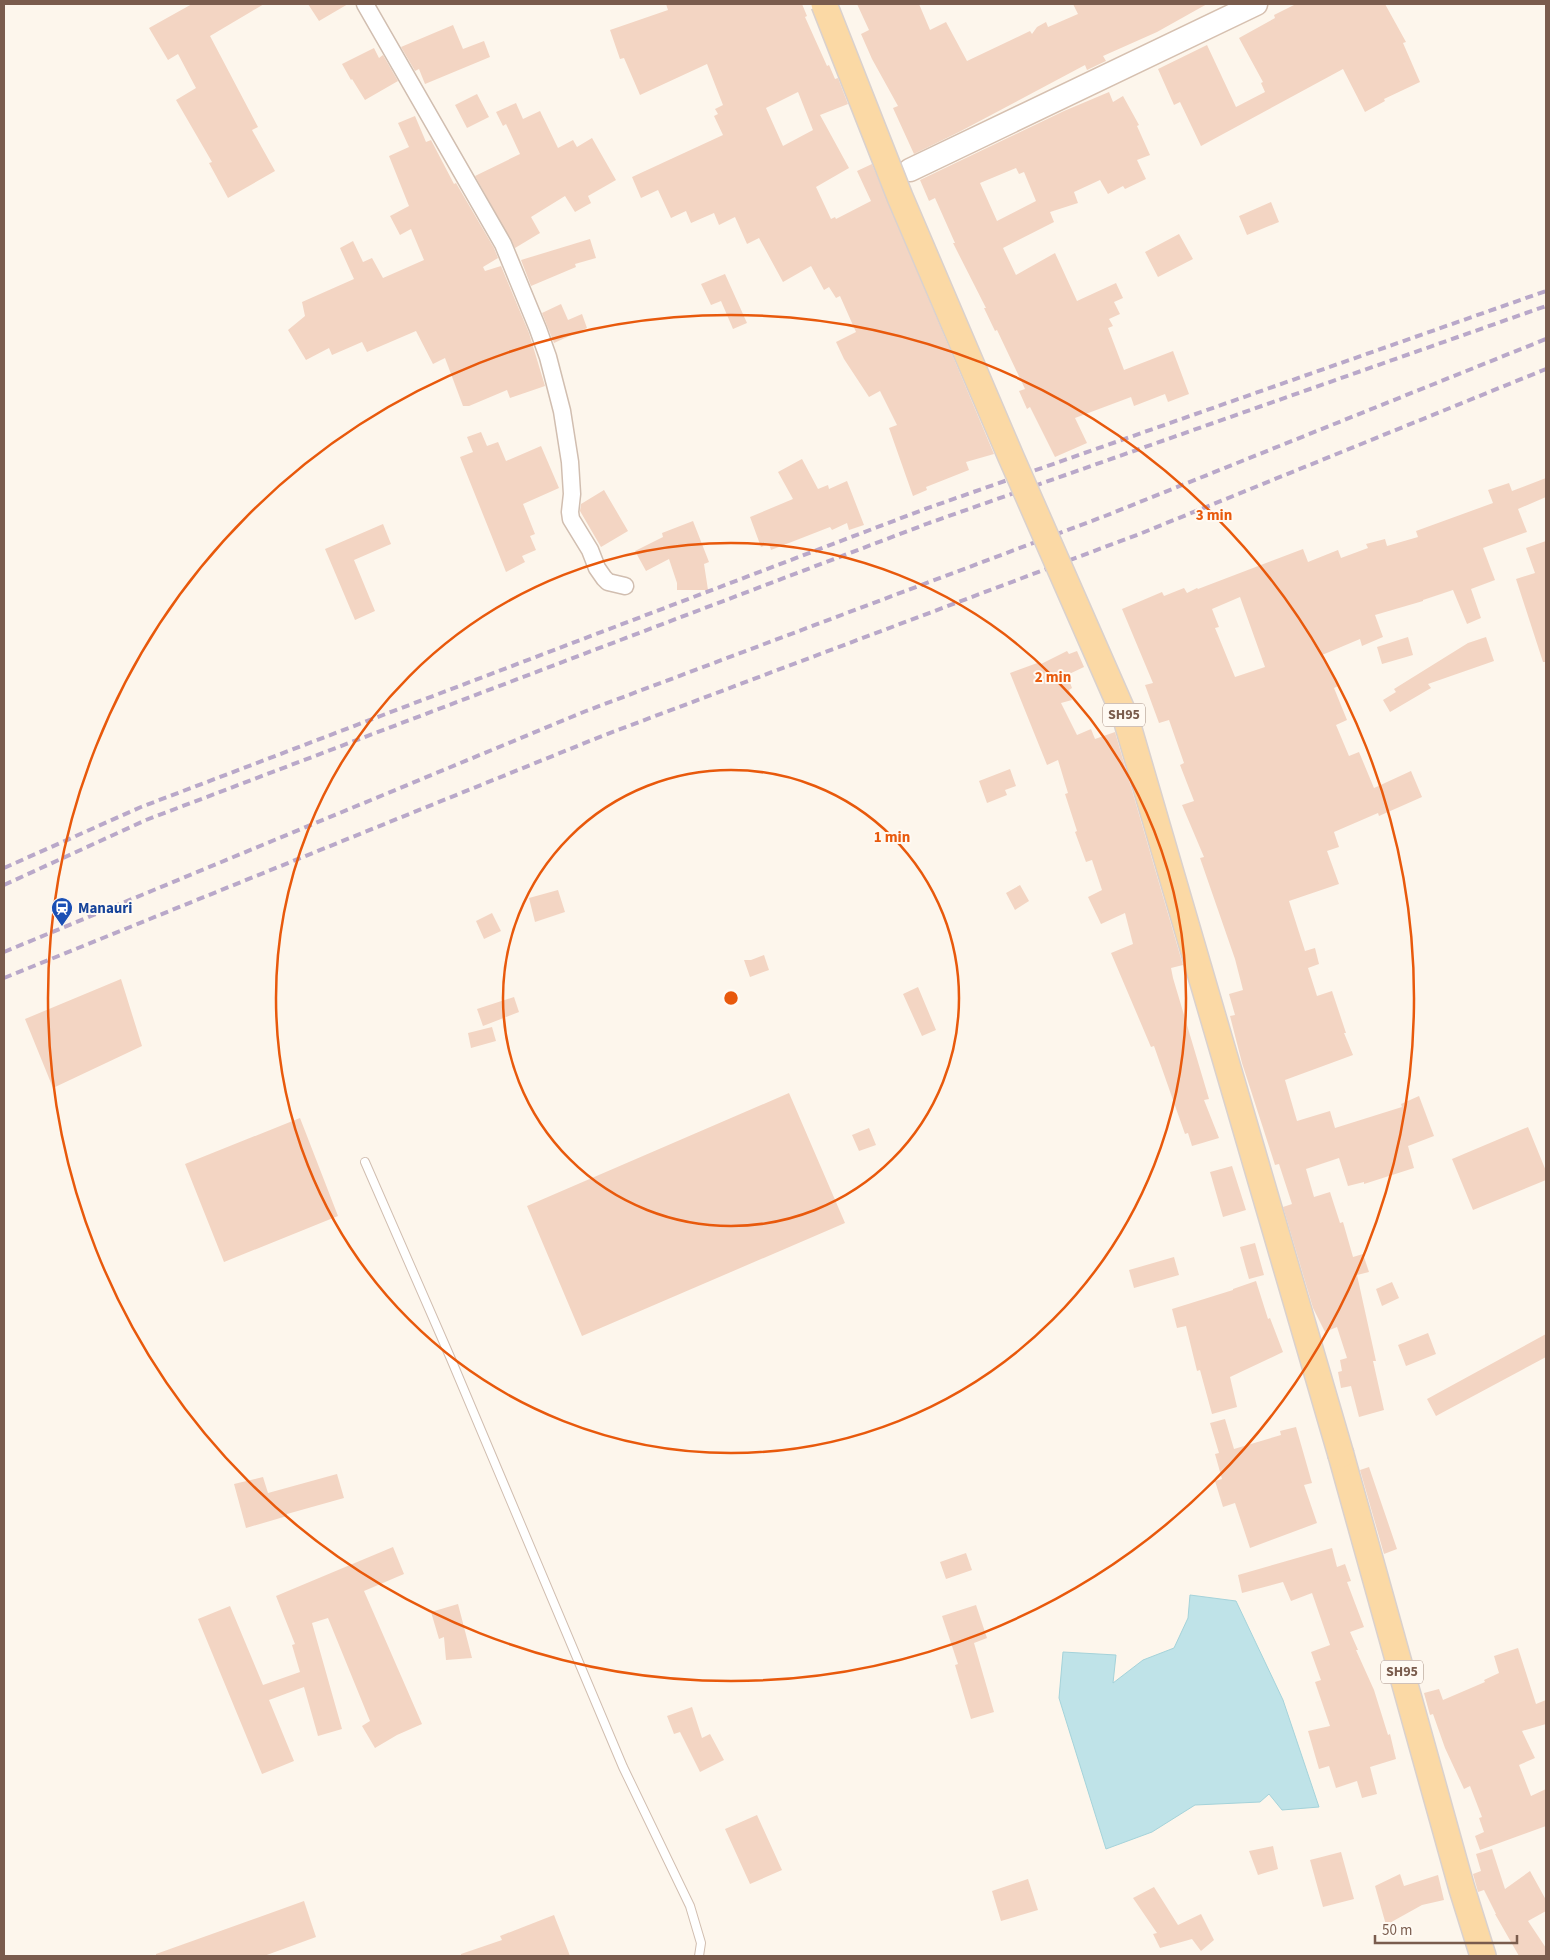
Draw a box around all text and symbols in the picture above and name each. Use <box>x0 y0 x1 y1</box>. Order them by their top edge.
text: 3 min <box>1196 505 1232 526</box>
text: 2 min <box>1035 667 1071 688</box>
road number: SH95 <box>1103 704 1145 726</box>
text: 1 min <box>874 827 910 848</box>
station icon: Manauri <box>50 896 74 927</box>
place label: Manauri <box>78 898 132 919</box>
centre of rings <box>722 989 740 1007</box>
road number: SH95 <box>1381 1660 1423 1684</box>
scale bar <box>1375 1912 1518 1944</box>
text: 50 m <box>1382 1920 1412 1941</box>

